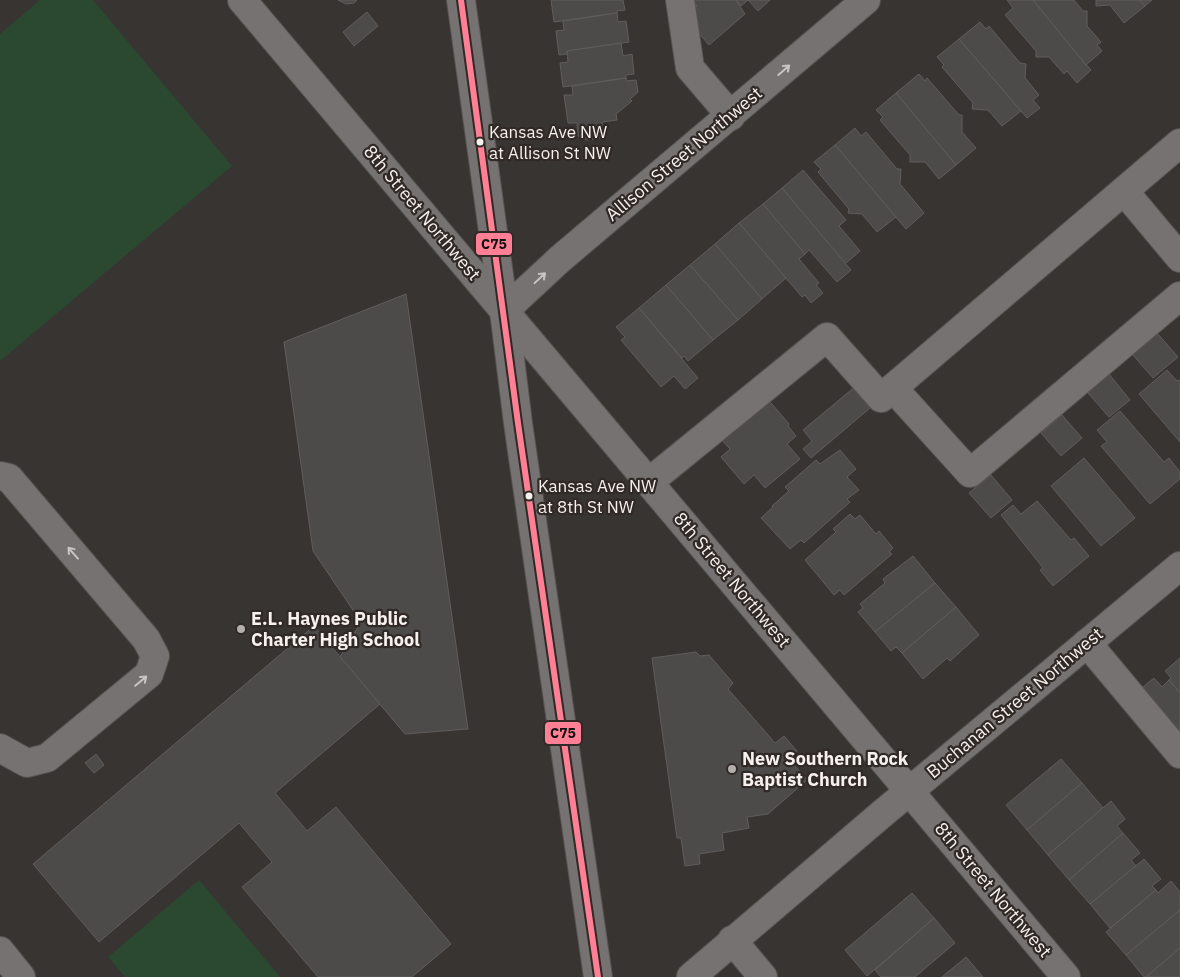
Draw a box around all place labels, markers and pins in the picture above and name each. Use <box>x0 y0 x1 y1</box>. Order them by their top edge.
place label: Kansas Ave NW at Allison St NW <box>489 121 611 164</box>
marker: Kansas Ave NW at Allison St NW <box>475 137 485 147</box>
place label: Kansas Ave NW at 8th St NW <box>538 475 656 518</box>
marker: Kansas Ave NW at 8th St NW <box>524 491 534 501</box>
place label: E.L. Haynes Public Charter High School <box>251 607 420 651</box>
marker: E.L. Haynes Public Charter High School <box>235 623 247 635</box>
place label: New Southern Rock Baptist Church <box>742 747 909 791</box>
marker: New Southern Rock Baptist Church <box>726 763 738 775</box>

